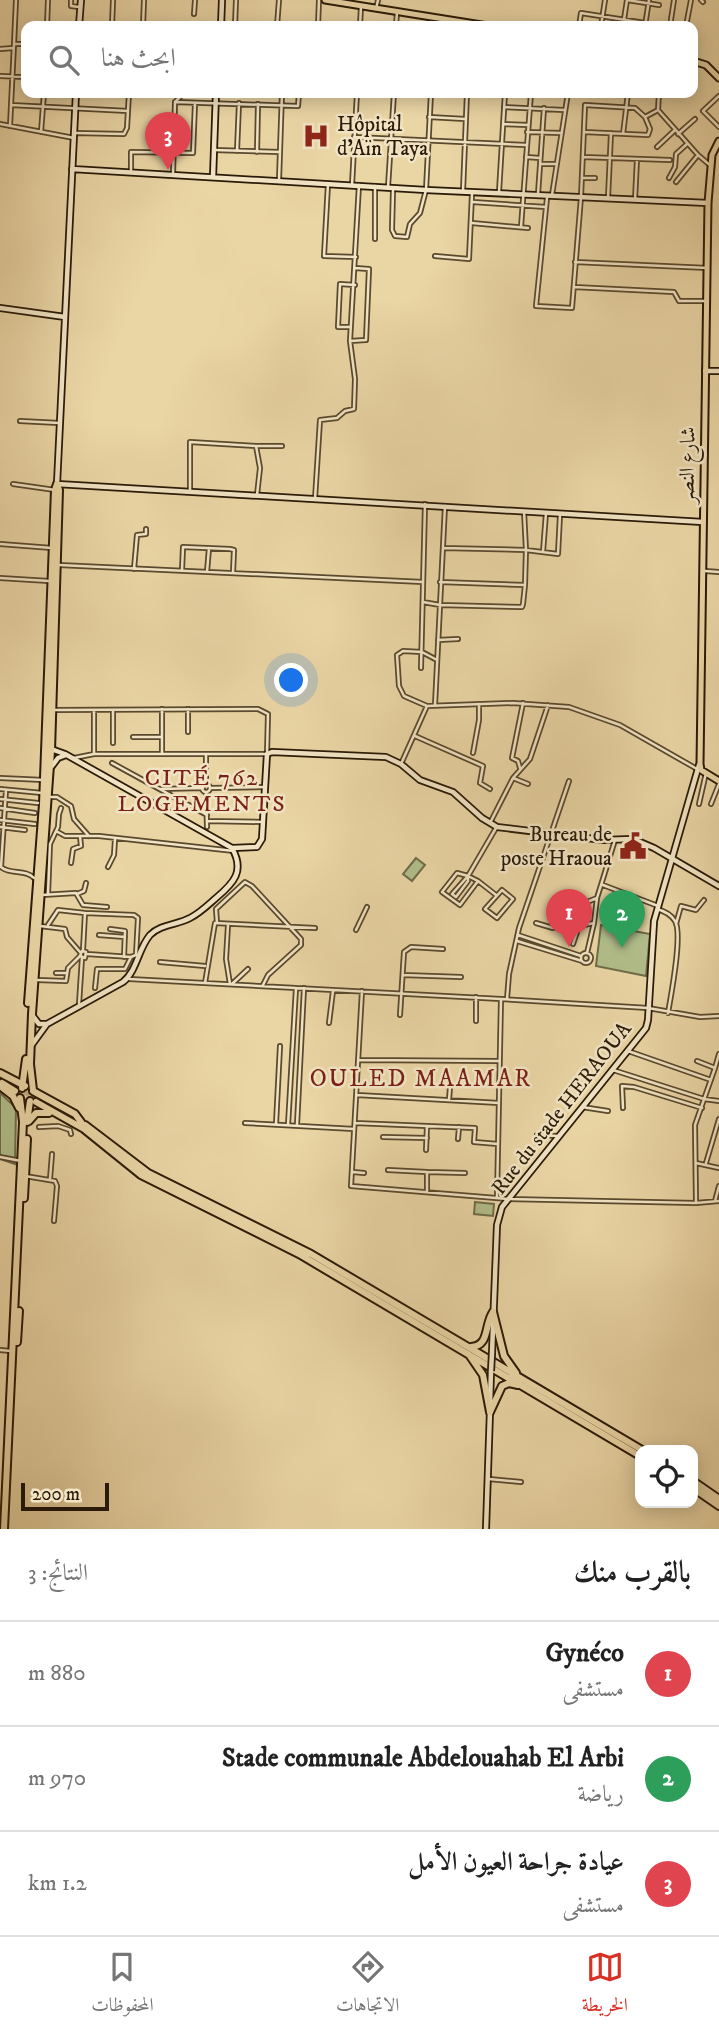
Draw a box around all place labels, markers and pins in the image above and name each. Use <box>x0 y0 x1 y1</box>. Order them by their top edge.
pin: 3 <box>145 112 191 170</box>
place label: Hôpital d'Aïn Taya <box>337 112 428 162</box>
hospital icon: Hôpital d'Aïn Taya <box>301 121 331 151</box>
place label: Bureau de poste Hraoua <box>500 822 612 872</box>
public building icon: Bureau de poste Hraoua <box>618 831 648 861</box>
pin: 1 <box>546 889 592 947</box>
pin: 2 <box>599 890 645 948</box>

